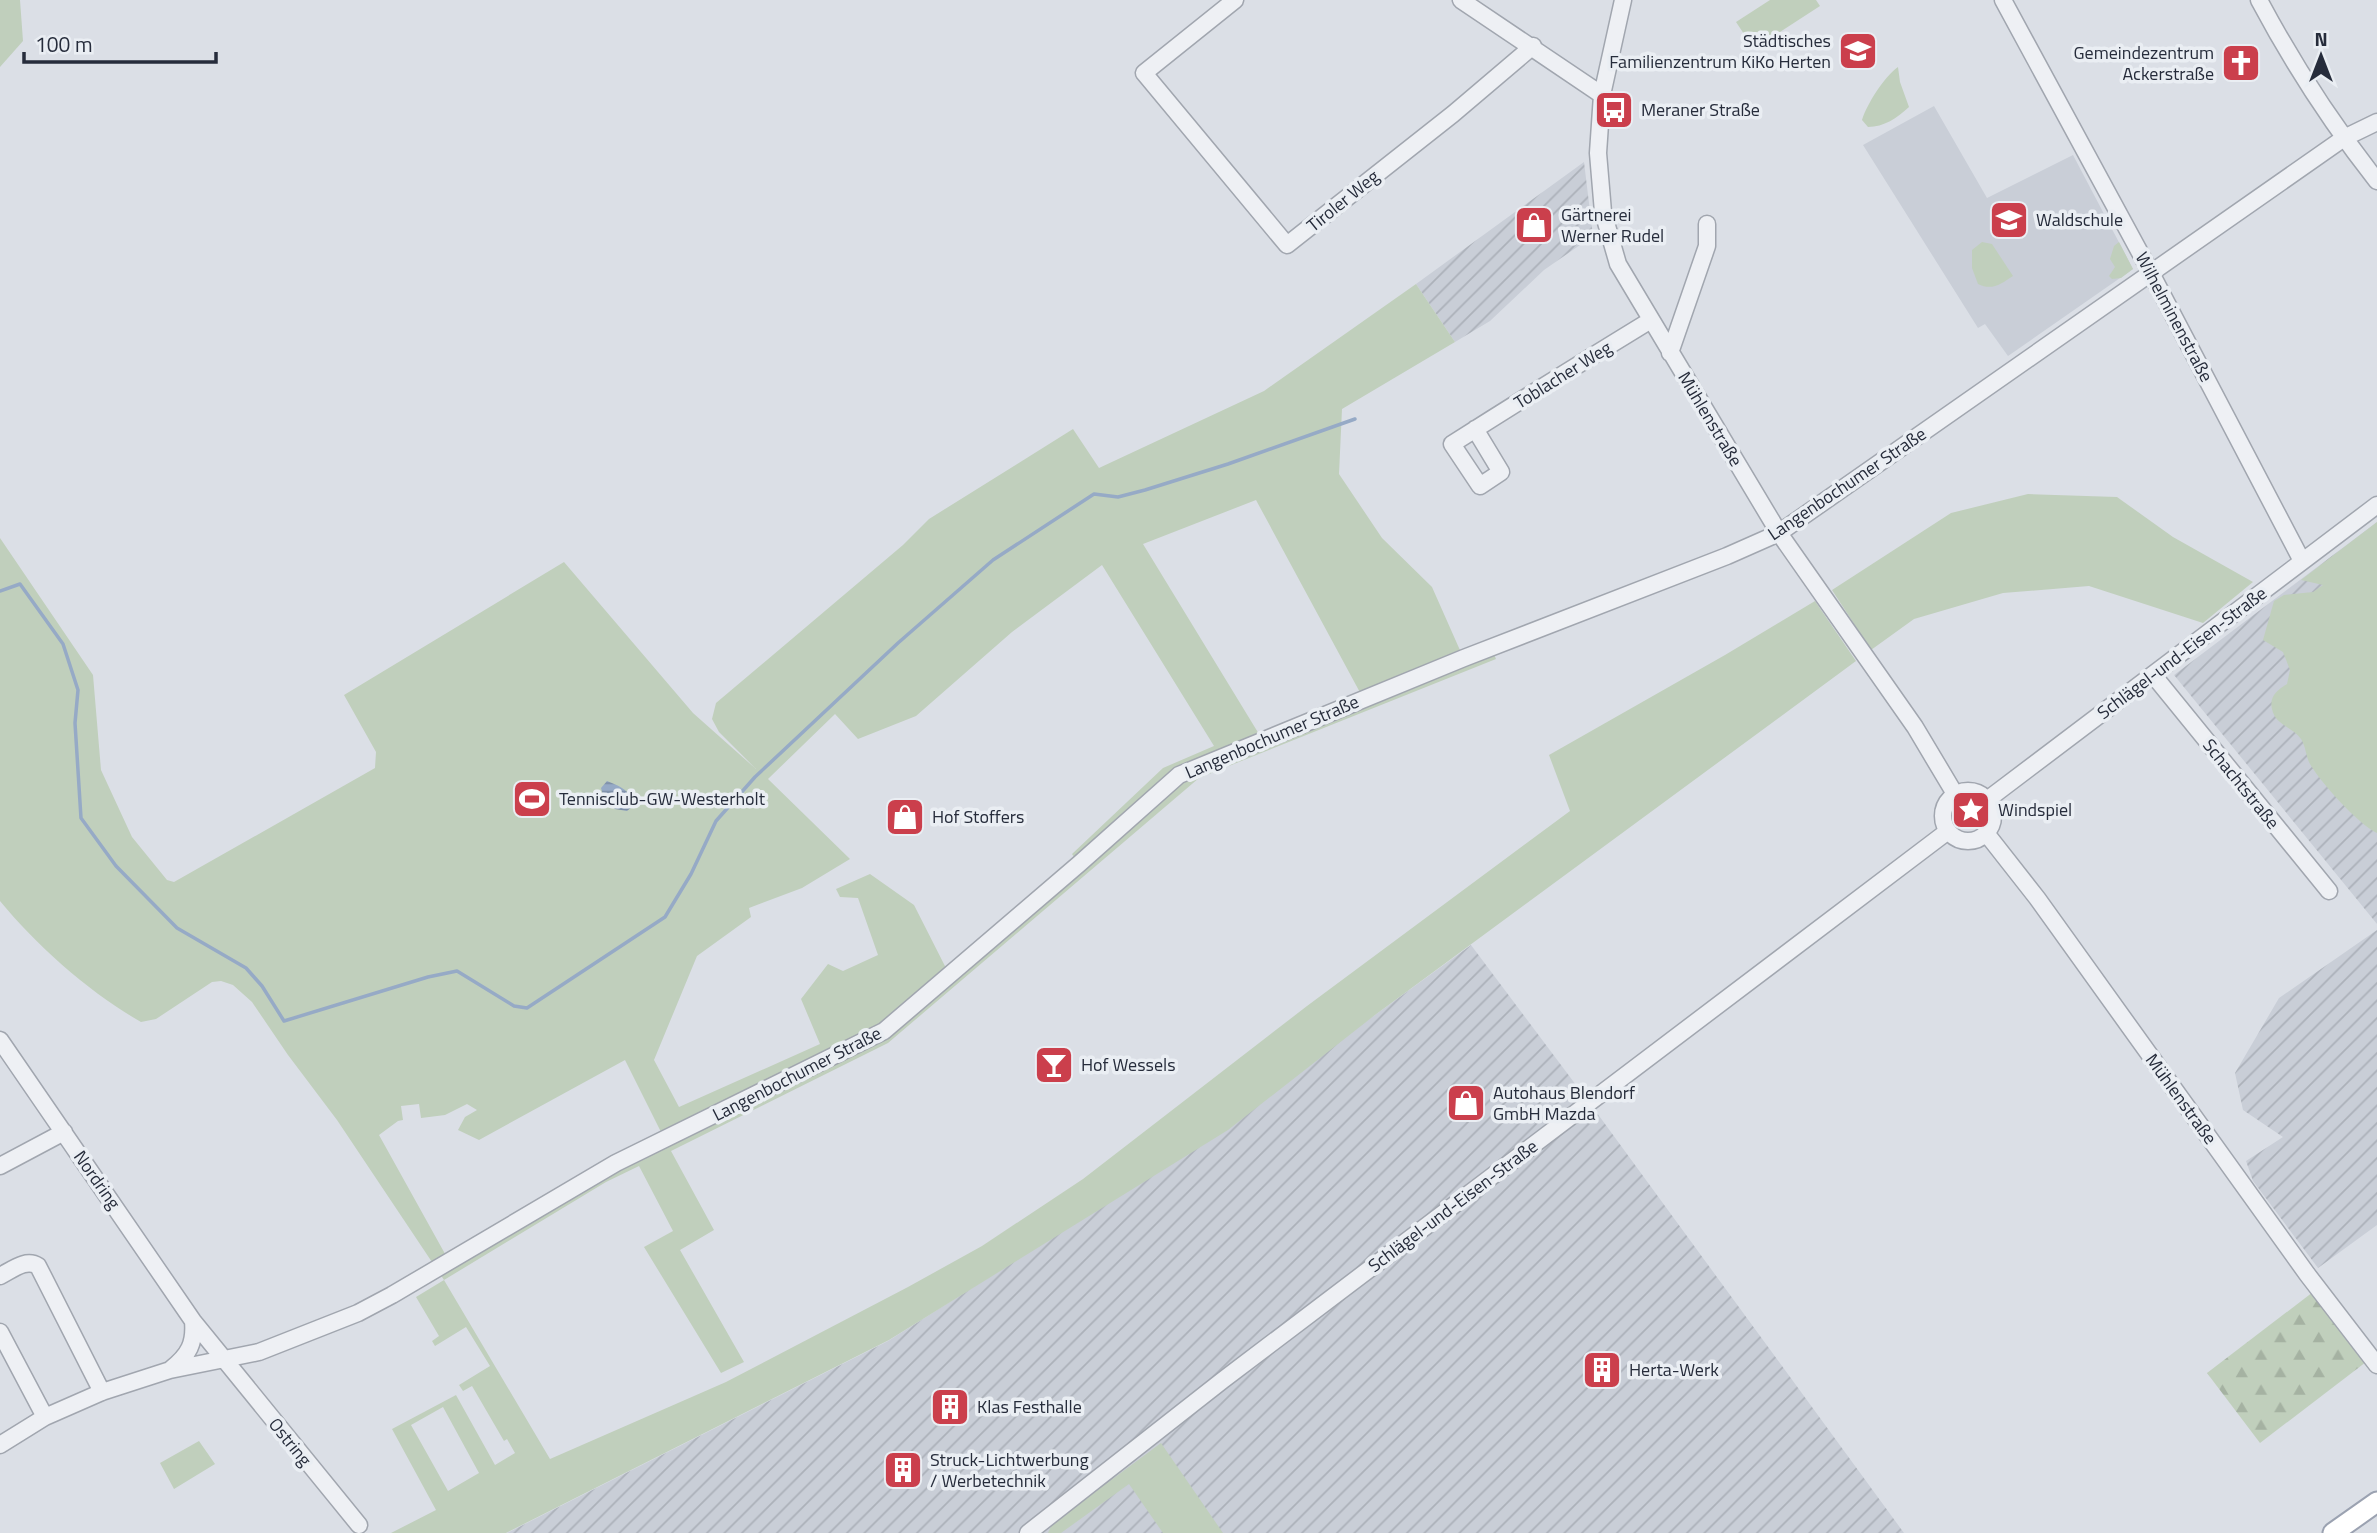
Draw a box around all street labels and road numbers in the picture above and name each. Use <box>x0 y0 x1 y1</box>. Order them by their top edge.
street label: Tiroler Weg <box>1301 163 1385 238</box>
street label: Wilhelminenstraße <box>2129 247 2220 387</box>
street label: Toblacher Weg <box>1509 334 1617 415</box>
street label: Mühlenstraße <box>1671 366 1749 471</box>
street label: Langenbochumer Straße <box>1762 420 1931 547</box>
street label: Schlägel-und-Eisen-Straße <box>2091 580 2272 726</box>
street label: Langenbochumer Straße <box>1181 688 1363 785</box>
street label: Schachtstraße <box>2196 733 2286 835</box>
street label: Langenbochumer Straße <box>708 1019 886 1128</box>
street label: Mühlenstraße <box>2139 1048 2224 1150</box>
street label: Schlägel-und-Eisen-Straße <box>1362 1133 1543 1279</box>
street label: Nordring <box>67 1145 127 1215</box>
street label: Ostring <box>262 1412 318 1472</box>

